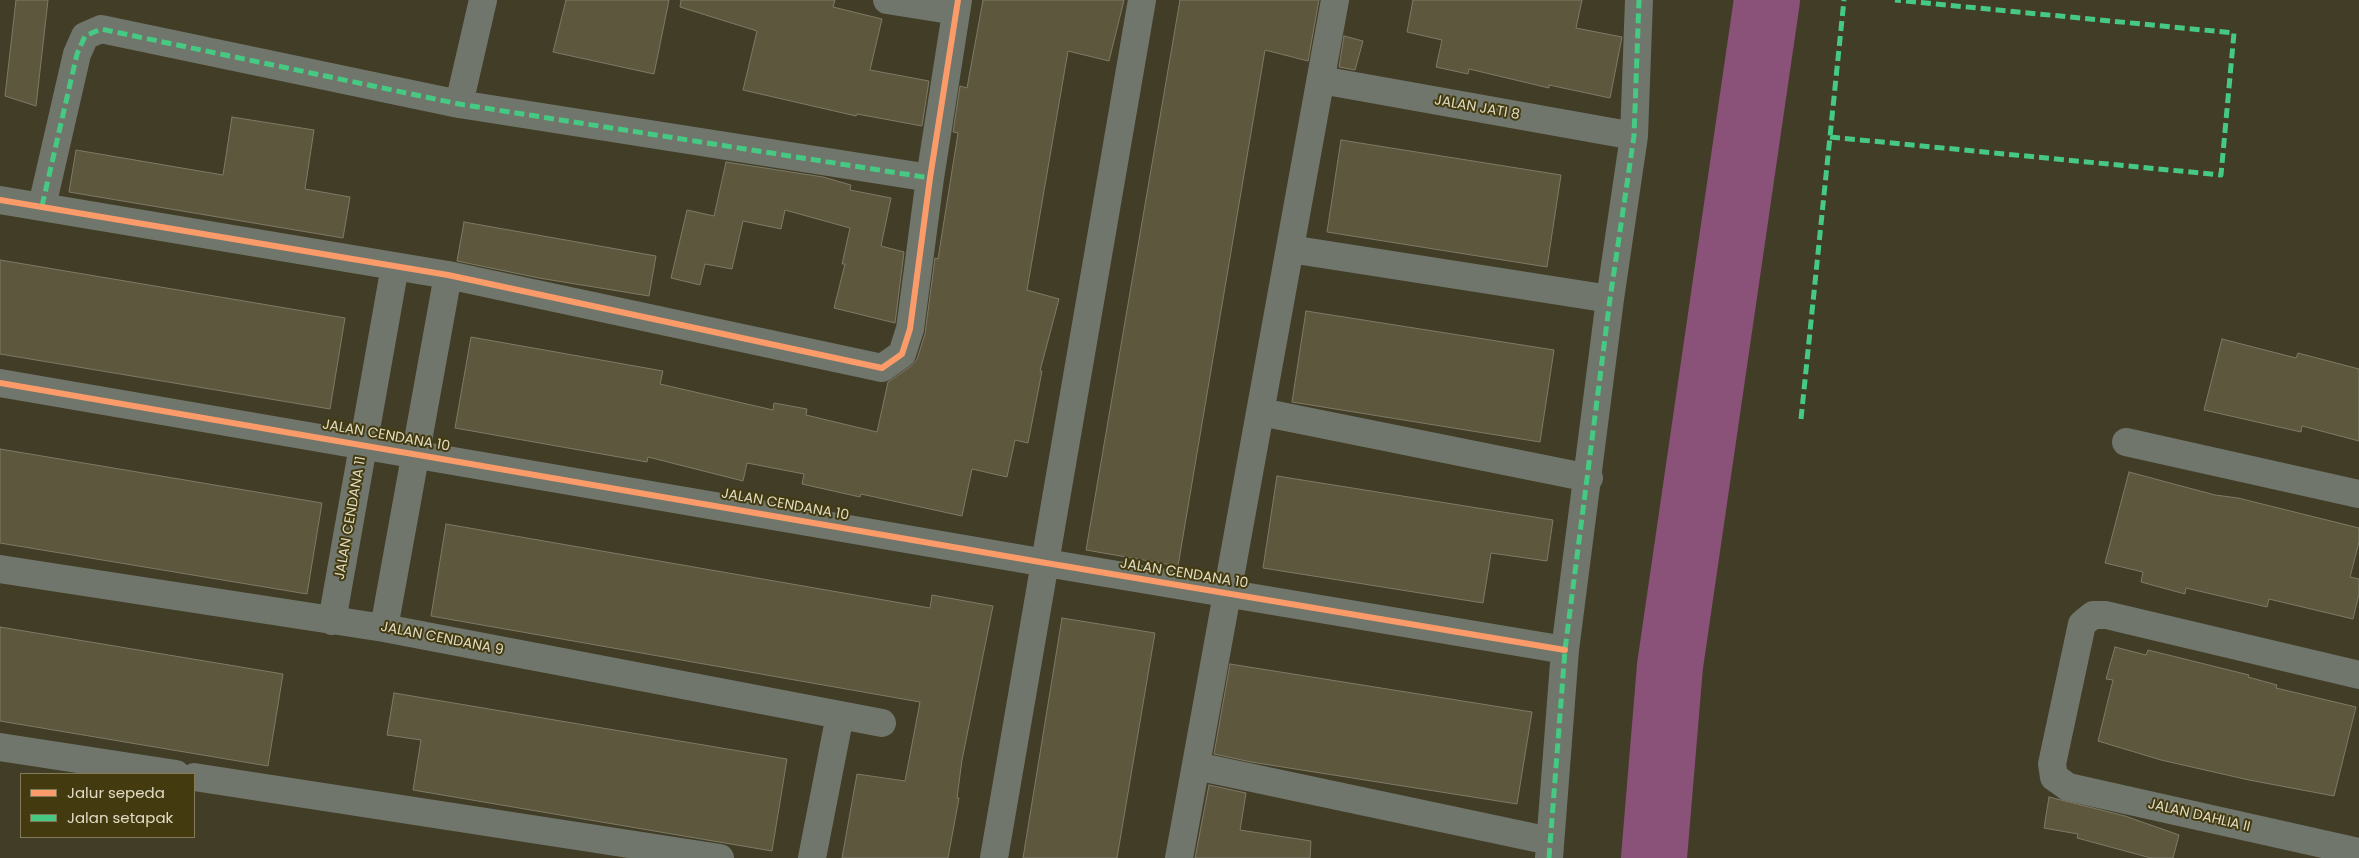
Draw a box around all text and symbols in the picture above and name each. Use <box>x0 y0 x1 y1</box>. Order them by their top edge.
street label: JALAN JATI 8 <box>1433 92 1521 124</box>
street label: JALAN CENDANA 10 <box>321 416 451 456</box>
street label: JALAN CENDANA 11 <box>332 455 370 581</box>
street label: JALAN CENDANA 10 <box>720 485 850 525</box>
street label: JALAN CENDANA 10 <box>1119 556 1249 592</box>
street label: JALAN CENDANA 9 <box>379 619 505 659</box>
legend <box>20 773 195 838</box>
text: Jalur sepeda <box>67 782 165 803</box>
street label: JALAN DAHLIA II <box>2146 796 2252 836</box>
text: Jalan setapak <box>67 807 173 828</box>

